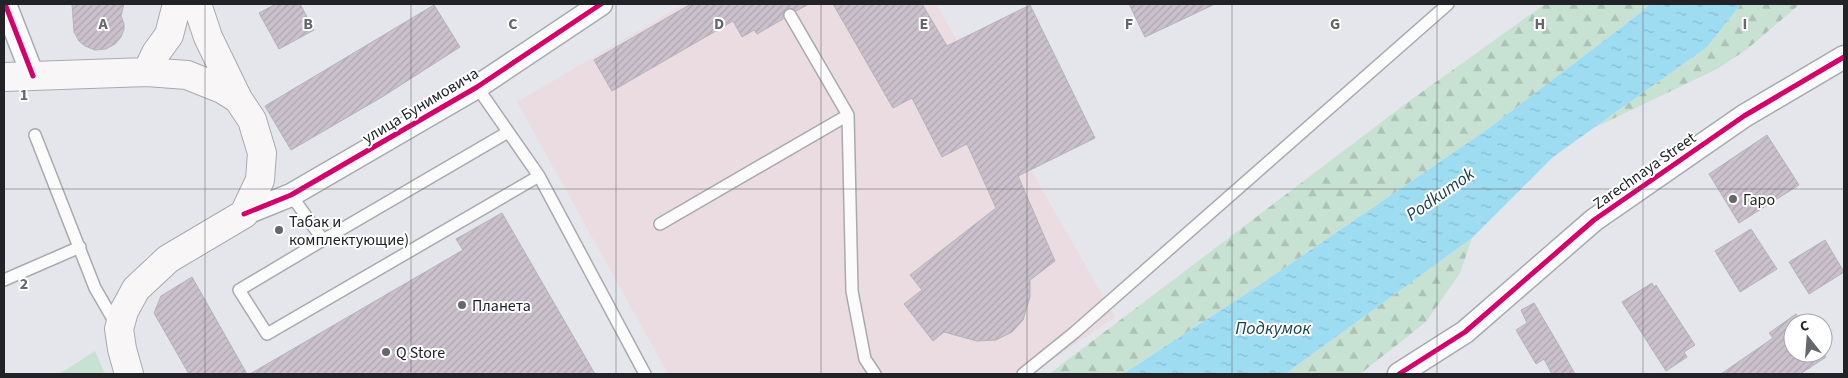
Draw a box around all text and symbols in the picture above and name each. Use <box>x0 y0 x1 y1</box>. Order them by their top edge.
text: A <box>97 13 108 35</box>
text: B <box>303 13 313 35</box>
text: C <box>508 13 518 35</box>
text: D <box>714 13 724 35</box>
text: E <box>920 13 928 35</box>
text: F <box>1125 13 1133 35</box>
text: G <box>1330 13 1340 35</box>
text: H <box>1535 13 1545 35</box>
text: I <box>1743 13 1747 35</box>
street label: улица Бунимовича <box>358 62 483 149</box>
text: 1 <box>20 84 28 106</box>
street label: Zarechnaya Street <box>1589 127 1701 215</box>
water label: Podkumok <box>1401 161 1480 227</box>
place label: Гаро <box>1743 189 1775 211</box>
marker: Гаро <box>1727 193 1739 205</box>
place label: Табак и комплектующие) <box>289 211 409 251</box>
marker: Табак и комплектующие) <box>273 224 285 236</box>
text: 2 <box>20 273 28 295</box>
place label: Планета <box>472 295 531 317</box>
marker: Планета <box>456 299 468 311</box>
north arrow <box>1783 313 1833 363</box>
water label: Подкумок <box>1235 316 1311 341</box>
text: С <box>1798 316 1811 337</box>
place label: Q Store <box>396 342 445 364</box>
marker: Q Store <box>380 346 392 358</box>

